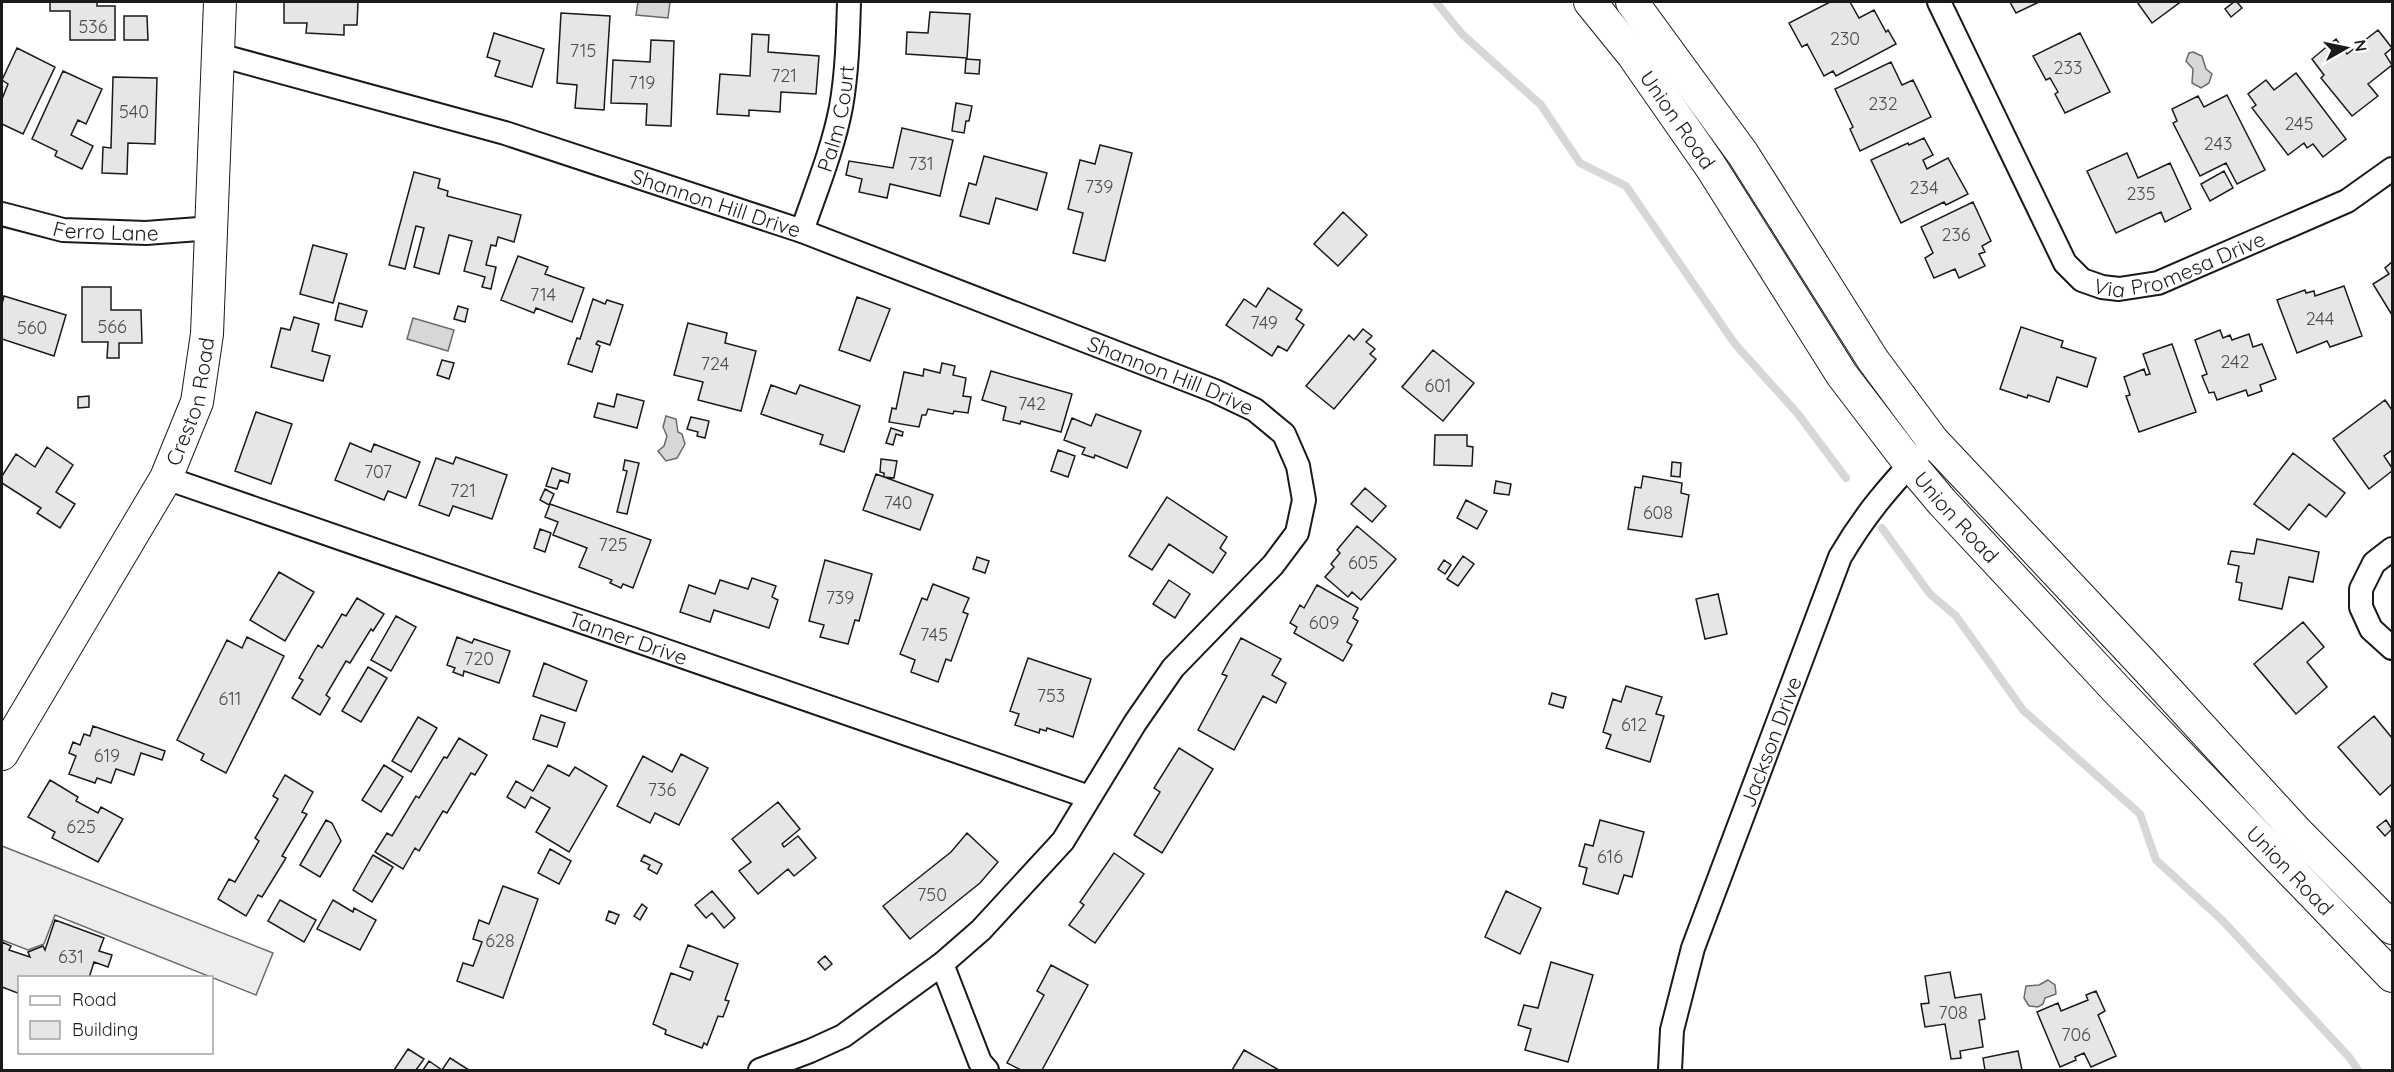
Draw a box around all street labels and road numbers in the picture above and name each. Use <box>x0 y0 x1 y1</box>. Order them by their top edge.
street label: Palm Court <box>811 64 859 175</box>
street label: Union Road <box>1635 65 1721 174</box>
street label: Shannon Hill Drive <box>628 163 804 243</box>
street label: Ferro Lane <box>50 215 160 246</box>
street label: Via Promesa Drive <box>2090 225 2269 303</box>
street label: Shannon Hill Drive <box>1084 330 1258 420</box>
street label: Creston Road <box>159 336 219 469</box>
street label: Union Road <box>1909 466 2005 568</box>
street label: Tanner Drive <box>565 605 691 670</box>
street label: Jackson Drive <box>1734 673 1807 811</box>
street label: Union Road <box>2241 820 2339 920</box>

